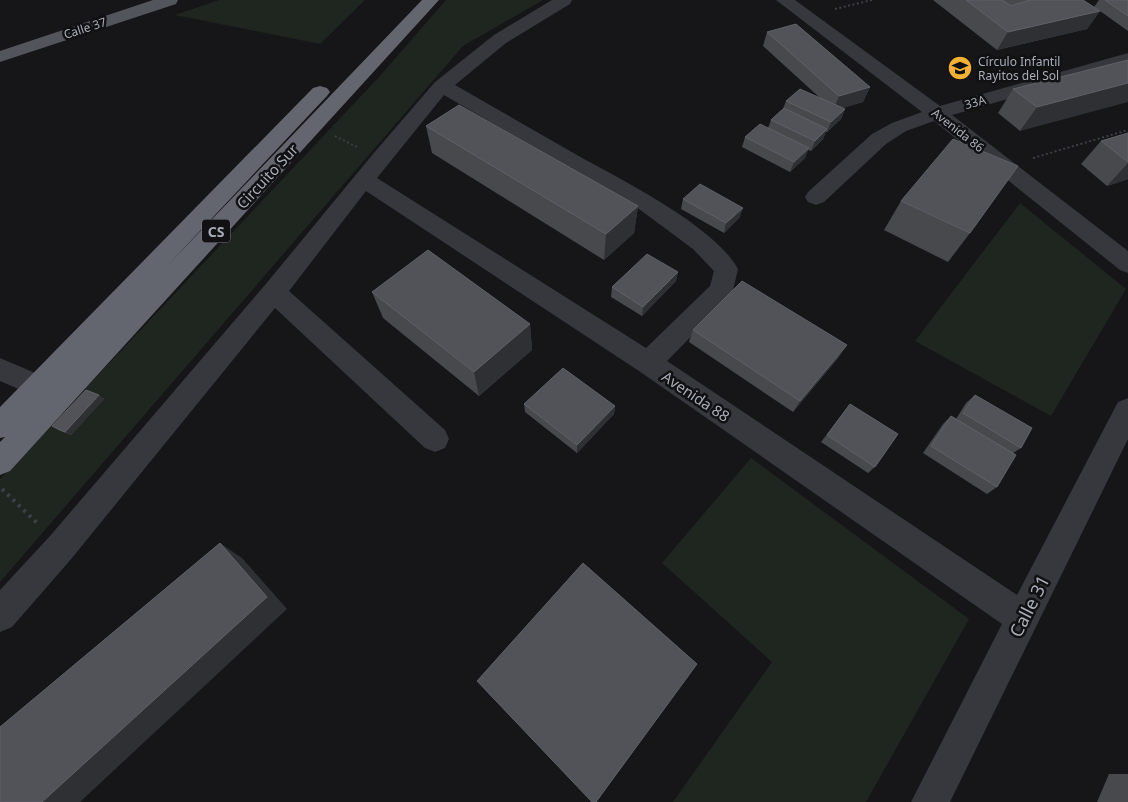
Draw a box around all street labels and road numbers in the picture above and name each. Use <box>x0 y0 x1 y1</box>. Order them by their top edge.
street label: Calle 37 <box>61 13 109 43</box>
street label: 33A <box>962 91 988 113</box>
street label: Avenida 86 <box>928 104 988 156</box>
street label: Circuito Sur <box>232 139 302 213</box>
road number: CS <box>202 220 230 242</box>
street label: Avenida 88 <box>658 366 734 426</box>
street label: Calle 31 <box>1003 571 1055 641</box>

